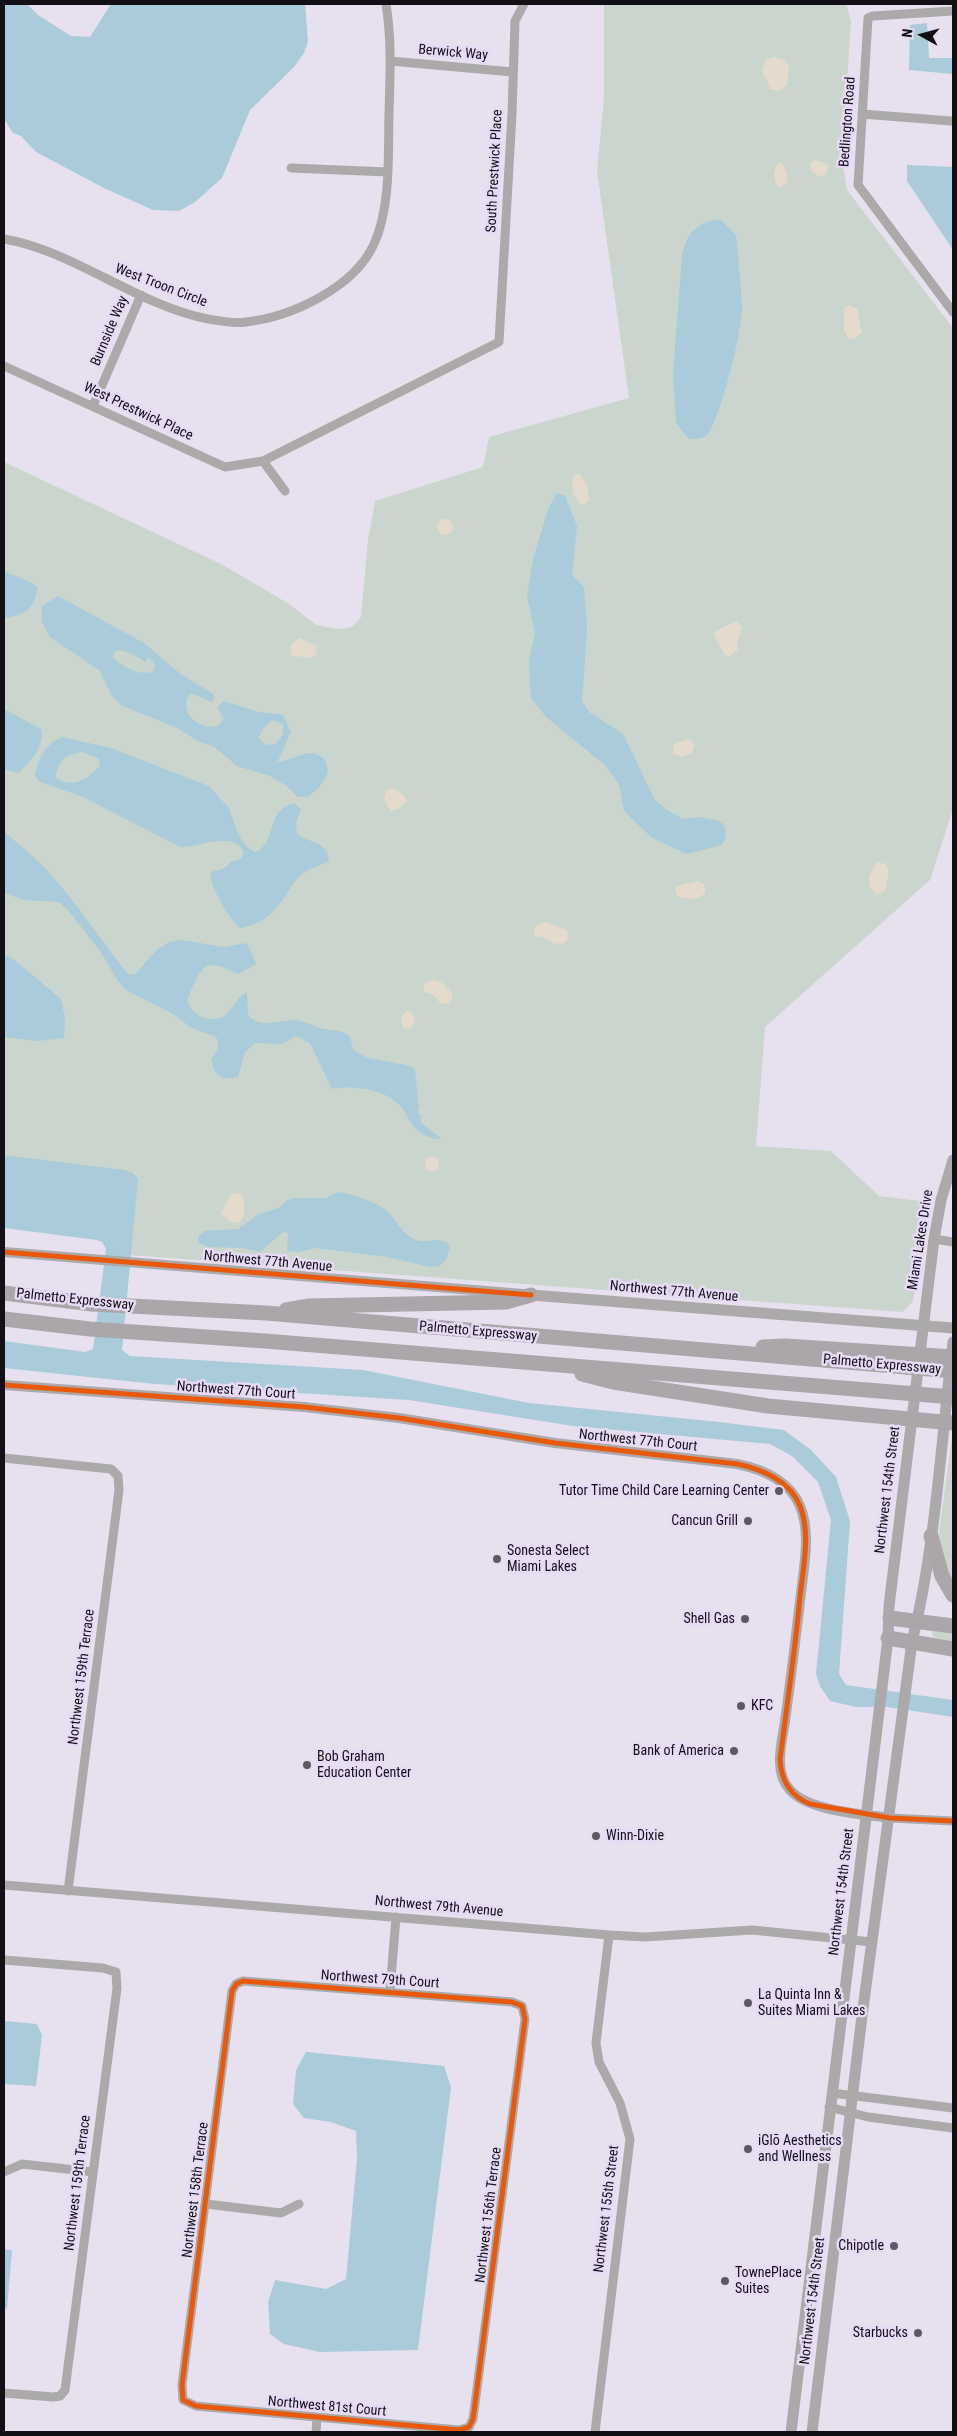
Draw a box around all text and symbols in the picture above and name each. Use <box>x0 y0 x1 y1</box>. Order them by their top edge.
north arrow <box>897 10 947 60</box>
text: N <box>899 28 916 38</box>
street label: Berwick Way <box>418 42 488 64</box>
street label: Bedlington Road <box>836 76 860 168</box>
street label: South Prestwick Place <box>483 109 507 233</box>
street label: West Troon Circle <box>113 261 209 311</box>
street label: Burnside Way <box>88 293 132 369</box>
street label: West Prestwick Place <box>81 379 195 445</box>
street label: Miami Lakes Drive <box>905 1189 937 1291</box>
street label: Northwest 77th Avenue <box>203 1248 333 1276</box>
street label: Northwest 77th Avenue <box>609 1278 739 1306</box>
street label: Palmetto Expressway <box>15 1285 135 1315</box>
street label: Palmetto Expressway <box>418 1318 538 1346</box>
street label: Palmetto Expressway <box>822 1351 942 1379</box>
street label: Northwest 77th Court <box>176 1378 296 1404</box>
street label: Northwest 154th Street <box>872 1425 904 1555</box>
street label: Northwest 77th Court <box>578 1426 698 1456</box>
place label: Tutor Time Child Care Learning Center <box>559 1483 769 1499</box>
marker: Tutor Time Child Care Learning Center <box>773 1485 785 1497</box>
place label: Cancun Grill <box>671 1513 738 1529</box>
marker: Cancun Grill <box>742 1515 754 1527</box>
place label: Sonesta Select Miami Lakes <box>507 1543 589 1575</box>
marker: Sonesta Select Miami Lakes <box>491 1553 503 1565</box>
street label: Northwest 159th Terrace <box>65 1608 99 1746</box>
place label: Shell Gas <box>683 1611 735 1627</box>
marker: Shell Gas <box>739 1613 751 1625</box>
place label: KFC <box>751 1698 773 1714</box>
marker: KFC <box>735 1700 747 1712</box>
place label: Bank of America <box>633 1743 724 1759</box>
marker: Bank of America <box>728 1745 740 1757</box>
place label: Bob Graham Education Center <box>317 1749 411 1781</box>
marker: Bob Graham Education Center <box>301 1759 313 1771</box>
street label: Northwest 154th Street <box>826 1827 858 1957</box>
place label: Winn-Dixie <box>606 1828 664 1844</box>
marker: Winn-Dixie <box>590 1830 602 1842</box>
street label: Northwest 79th Avenue <box>374 1893 504 1921</box>
street label: Northwest 79th Court <box>320 1967 440 1993</box>
place label: La Quinta Inn & Suites Miami Lakes <box>758 1987 865 2020</box>
marker: La Quinta Inn & Suites Miami Lakes <box>742 1997 754 2009</box>
street label: Northwest 159th Terrace <box>61 2114 95 2252</box>
street label: Northwest 158th Terrace <box>179 2121 213 2259</box>
place label: iGlō Aesthetics and Wellness <box>758 2133 842 2166</box>
marker: iGlō Aesthetics and Wellness <box>742 2143 754 2155</box>
street label: Northwest 155th Street <box>591 2144 623 2274</box>
street label: Northwest 156th Terrace <box>472 2146 506 2284</box>
street label: Northwest 154th Street <box>797 2236 829 2366</box>
place label: Chipotle <box>838 2238 884 2254</box>
marker: Chipotle <box>888 2240 900 2252</box>
place label: TownePlace Suites <box>735 2265 802 2298</box>
marker: TownePlace Suites <box>719 2275 731 2287</box>
place label: Starbucks <box>853 2325 908 2341</box>
marker: Starbucks <box>912 2327 924 2339</box>
street label: Northwest 81st Court <box>267 2393 387 2421</box>

